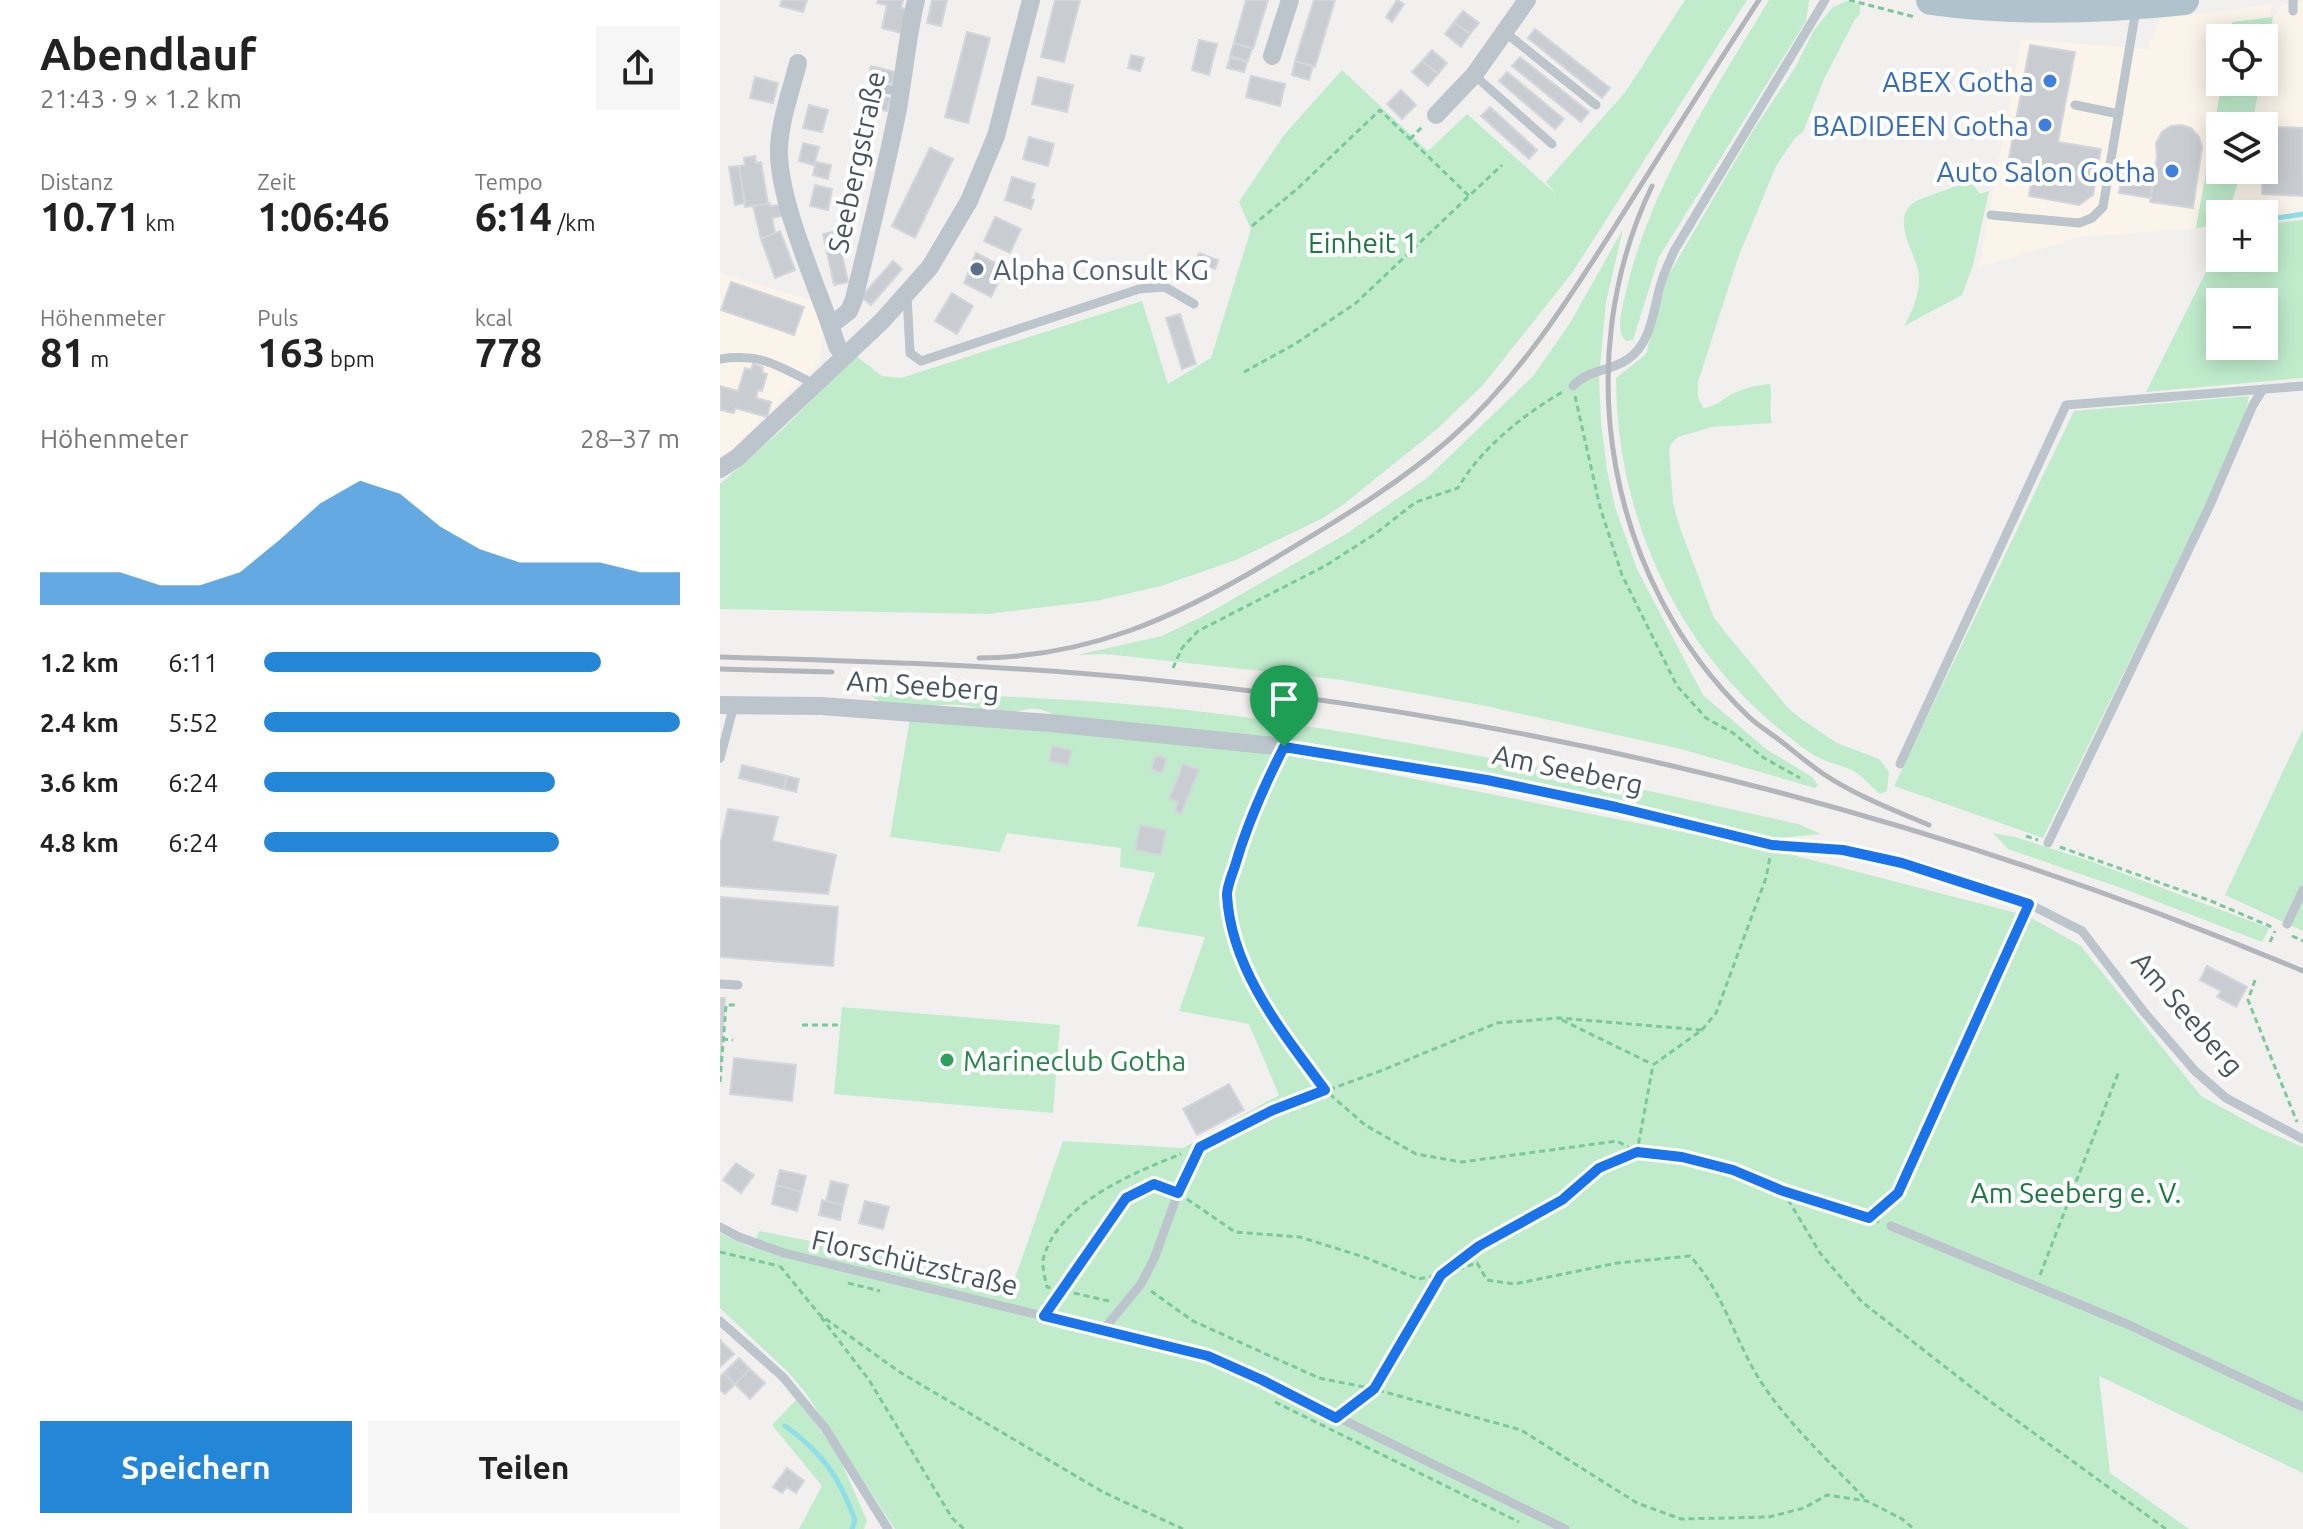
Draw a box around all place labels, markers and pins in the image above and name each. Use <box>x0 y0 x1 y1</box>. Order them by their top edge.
place label: ABEX Gotha <box>1882 66 2034 97</box>
marker: ABEX Gotha <box>2041 72 2059 90</box>
place label: BADIDEEN Gotha <box>1812 110 2029 141</box>
marker: BADIDEEN Gotha <box>2036 116 2054 134</box>
place label: Auto Salon Gotha <box>1937 156 2156 187</box>
marker: Auto Salon Gotha <box>2163 162 2181 180</box>
place label: Alpha Consult KG <box>993 254 1209 285</box>
marker: Alpha Consult KG <box>968 260 986 278</box>
pin <box>1250 665 1318 747</box>
place label: Marineclub Gotha <box>963 1045 1186 1076</box>
marker: Marineclub Gotha <box>938 1051 956 1069</box>

